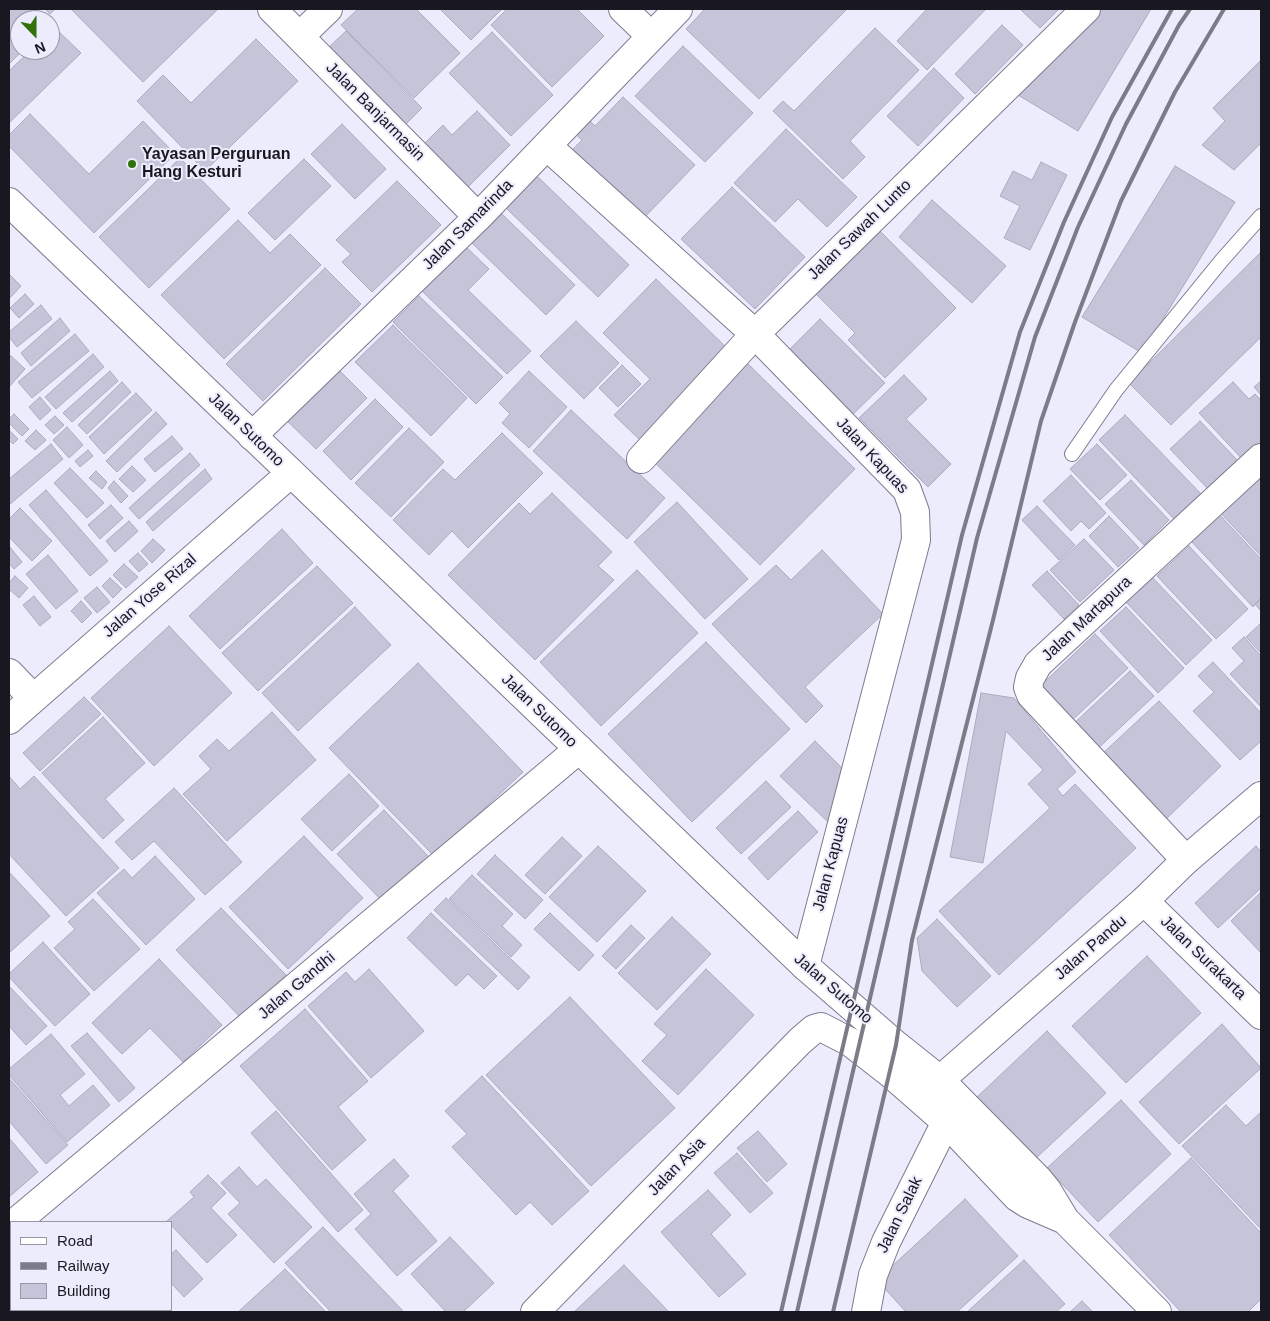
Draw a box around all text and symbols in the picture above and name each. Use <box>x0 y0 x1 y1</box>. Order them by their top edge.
north arrow <box>10 10 60 60</box>
text: N <box>33 39 48 57</box>
street label: Jalan Banjarmasin <box>322 59 428 165</box>
place label: Yayasan Perguruan Hang Kesturi <box>142 145 291 183</box>
marker: Yayasan Perguruan Hang Kesturi <box>126 158 138 170</box>
street label: Jalan Samarinda <box>419 176 517 274</box>
street label: Jalan Sawah Lunto <box>804 176 916 284</box>
street label: Jalan Sutomo <box>204 389 288 471</box>
street label: Jalan Kapuas <box>832 414 912 498</box>
street label: Jalan Yose Rizal <box>99 550 201 642</box>
street label: Jalan Martapura <box>1038 573 1136 665</box>
street label: Jalan Sutomo <box>497 670 581 752</box>
street label: Jalan Kapuas <box>809 815 853 913</box>
street label: Jalan Pandu <box>1051 912 1131 984</box>
street label: Jalan Surakarta <box>1156 912 1250 1004</box>
street label: Jalan Gandhi <box>255 948 339 1024</box>
street label: Jalan Sutomo <box>790 950 876 1028</box>
street label: Jalan Asia <box>644 1134 710 1200</box>
street label: Jalan Salak <box>873 1174 927 1256</box>
legend <box>10 1221 172 1311</box>
text: Road <box>57 1232 93 1249</box>
text: Railway <box>57 1257 110 1274</box>
text: Building <box>57 1282 110 1299</box>

